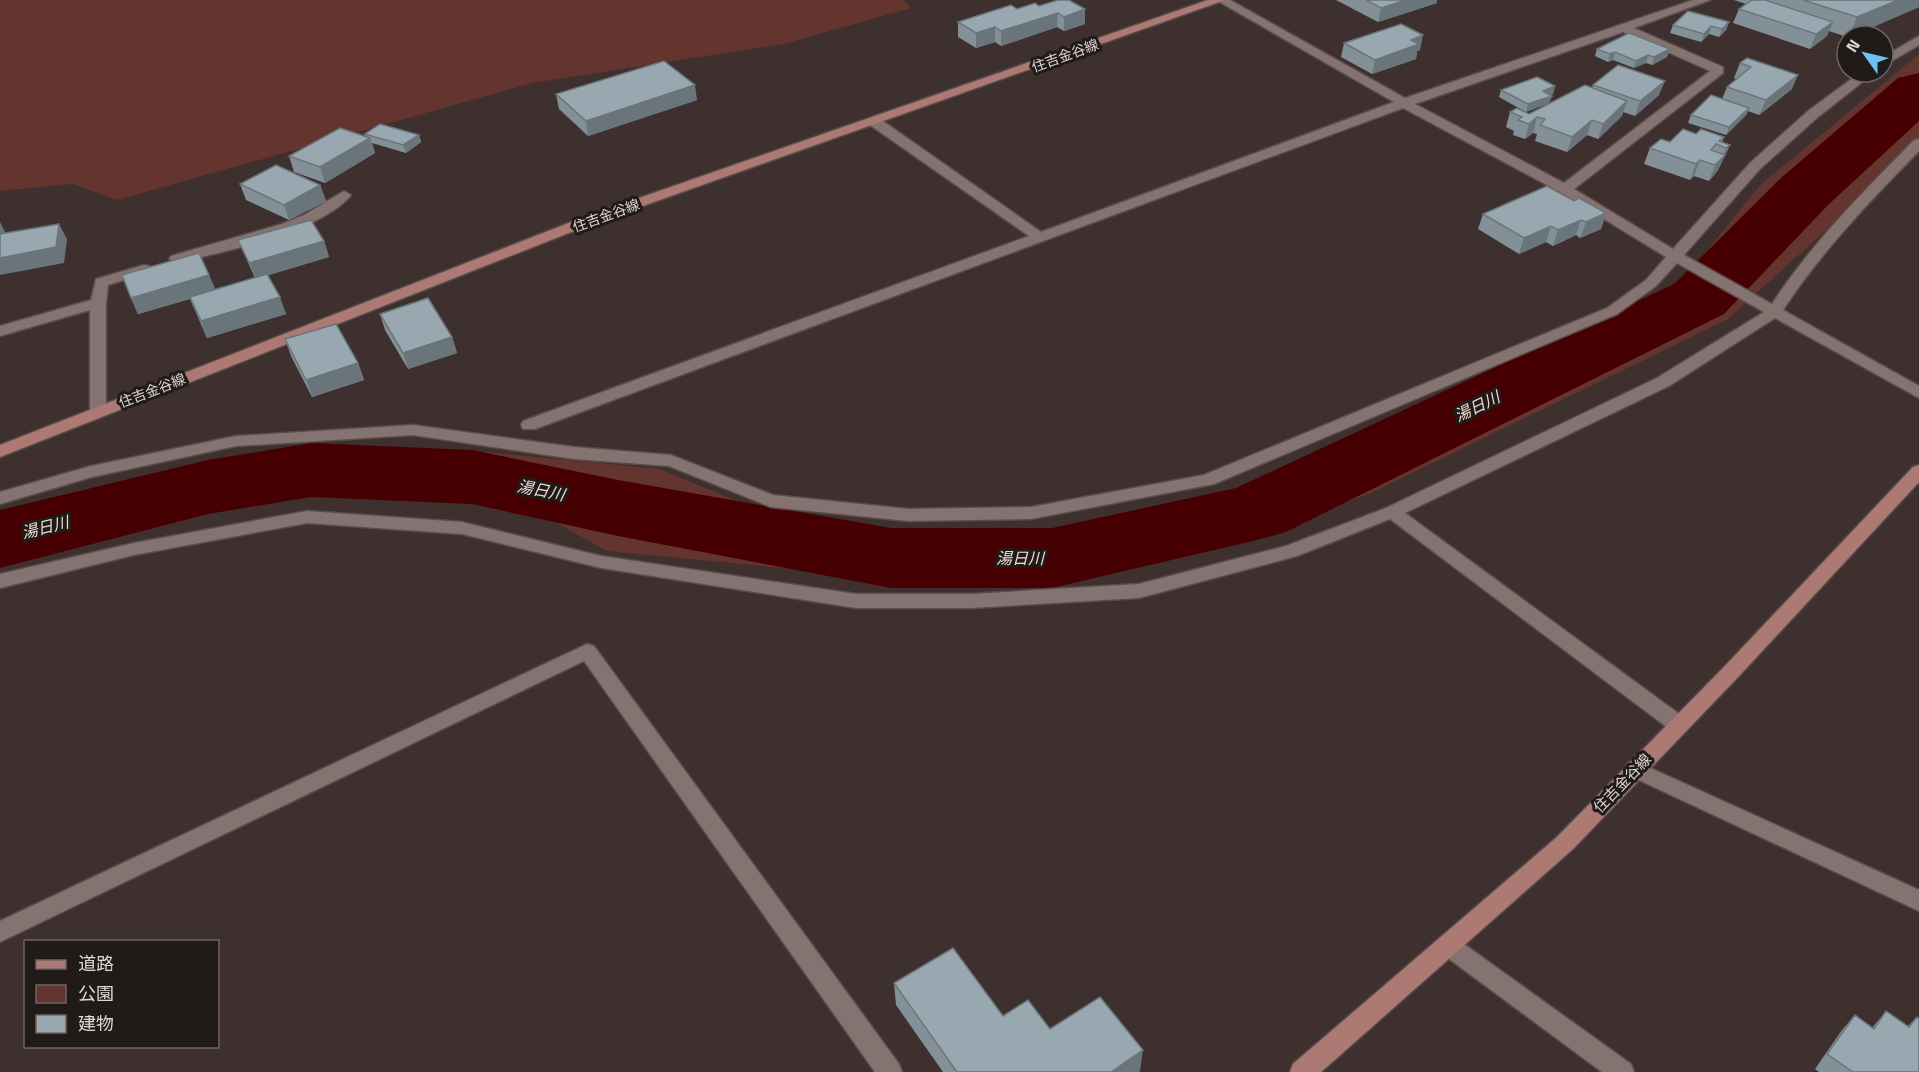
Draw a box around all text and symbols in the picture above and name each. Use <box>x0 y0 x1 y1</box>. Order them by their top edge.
north arrow <box>1835 24 1895 84</box>
street label: 住吉金谷線 <box>1029 33 1101 77</box>
text: N <box>1840 34 1866 57</box>
street label: 住吉金谷線 <box>570 193 642 237</box>
street label: 住吉金谷線 <box>116 368 188 412</box>
water label: 湯日川 <box>1450 384 1506 427</box>
water label: 湯日川 <box>515 474 569 507</box>
water label: 湯日川 <box>19 509 73 544</box>
water label: 湯日川 <box>996 546 1046 570</box>
street label: 住吉金谷線 <box>1588 748 1656 818</box>
legend <box>24 940 219 1048</box>
text: 道路 <box>78 950 114 977</box>
text: 公園 <box>78 980 114 1007</box>
text: 建物 <box>78 1010 114 1037</box>

